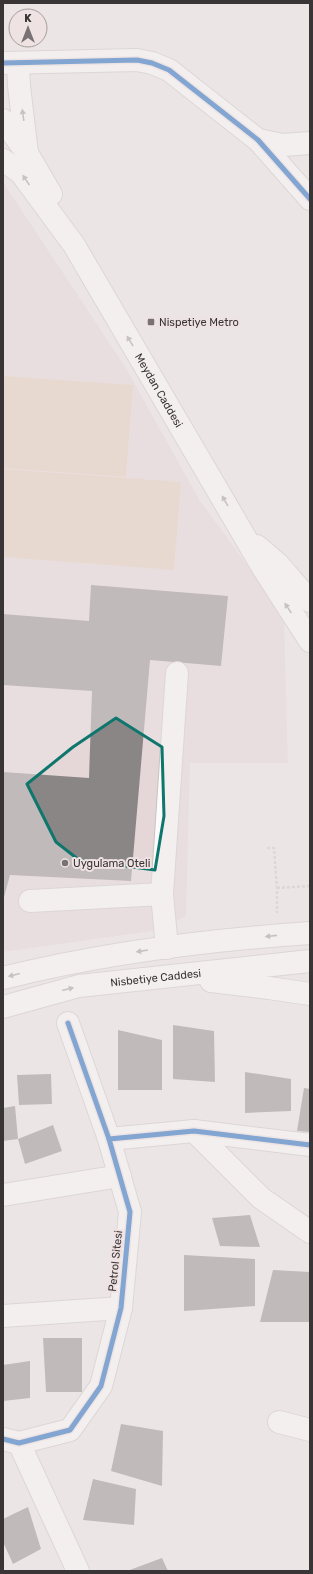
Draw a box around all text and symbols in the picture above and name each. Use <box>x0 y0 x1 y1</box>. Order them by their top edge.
north arrow <box>8 8 48 48</box>
text: K <box>24 12 32 25</box>
one-way arrow <box>20 109 26 121</box>
one-way arrow <box>22 174 29 186</box>
place label: Nispetiye Metro <box>159 316 239 329</box>
marker: Nispetiye Metro <box>146 317 156 327</box>
one-way arrow <box>126 335 133 347</box>
street label: Meydan Caddesi <box>132 351 185 430</box>
one-way arrow <box>221 495 228 507</box>
one-way arrow <box>285 603 292 614</box>
place label: Uygulama Oteli <box>73 857 150 870</box>
marker: Uygulama Oteli <box>60 858 70 868</box>
one-way arrow <box>265 933 277 939</box>
one-way arrow <box>136 948 148 954</box>
street label: Nisbetiye Caddesi <box>110 967 202 990</box>
one-way arrow <box>8 973 21 979</box>
one-way arrow <box>61 986 74 992</box>
street label: Petrol Sitesi <box>106 1230 125 1292</box>

